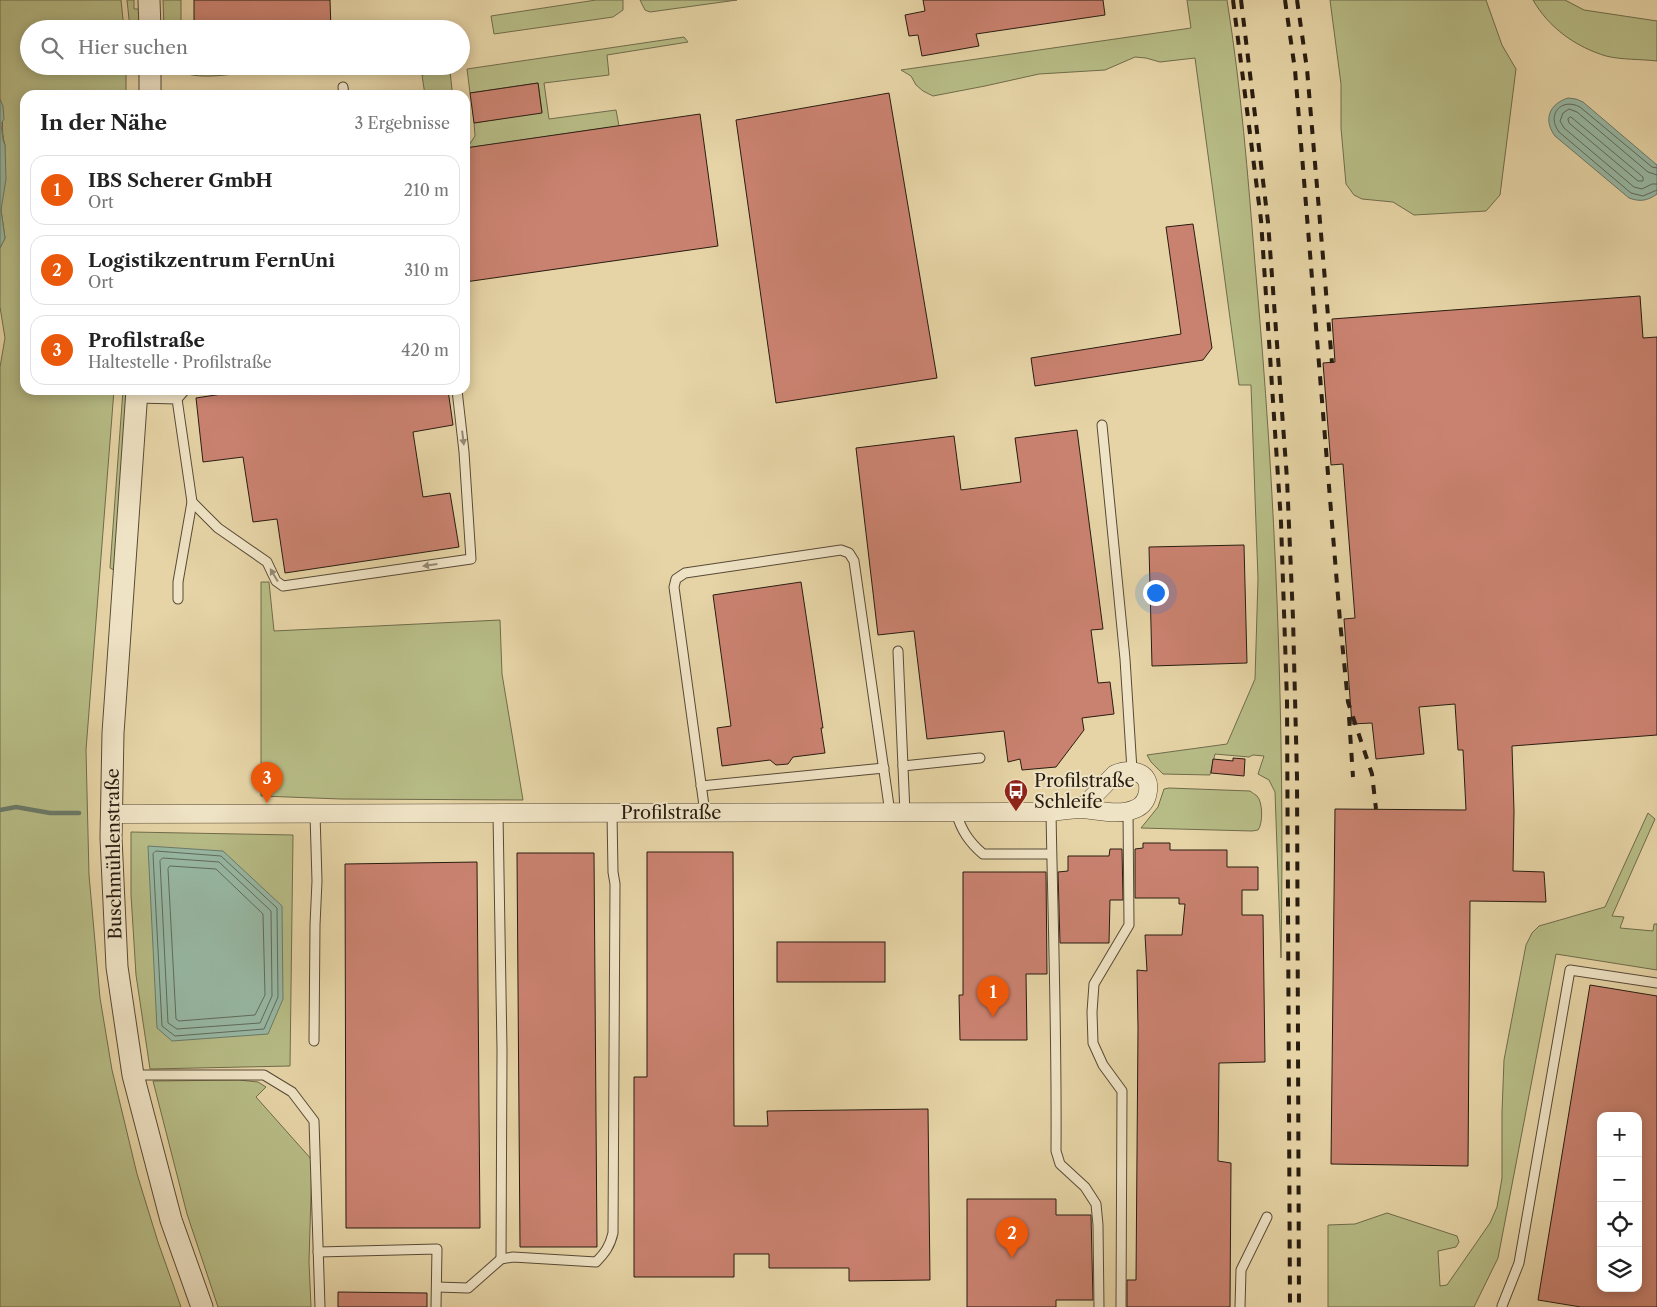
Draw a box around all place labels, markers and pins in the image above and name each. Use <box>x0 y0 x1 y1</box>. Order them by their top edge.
pin: 3 <box>251 762 283 803</box>
place label: Profilstraße Schleife <box>1034 770 1135 813</box>
bus stop icon: Profilstraße Schleife <box>1003 778 1029 812</box>
pin: 1 <box>977 976 1009 1017</box>
pin: 2 <box>996 1217 1028 1258</box>

